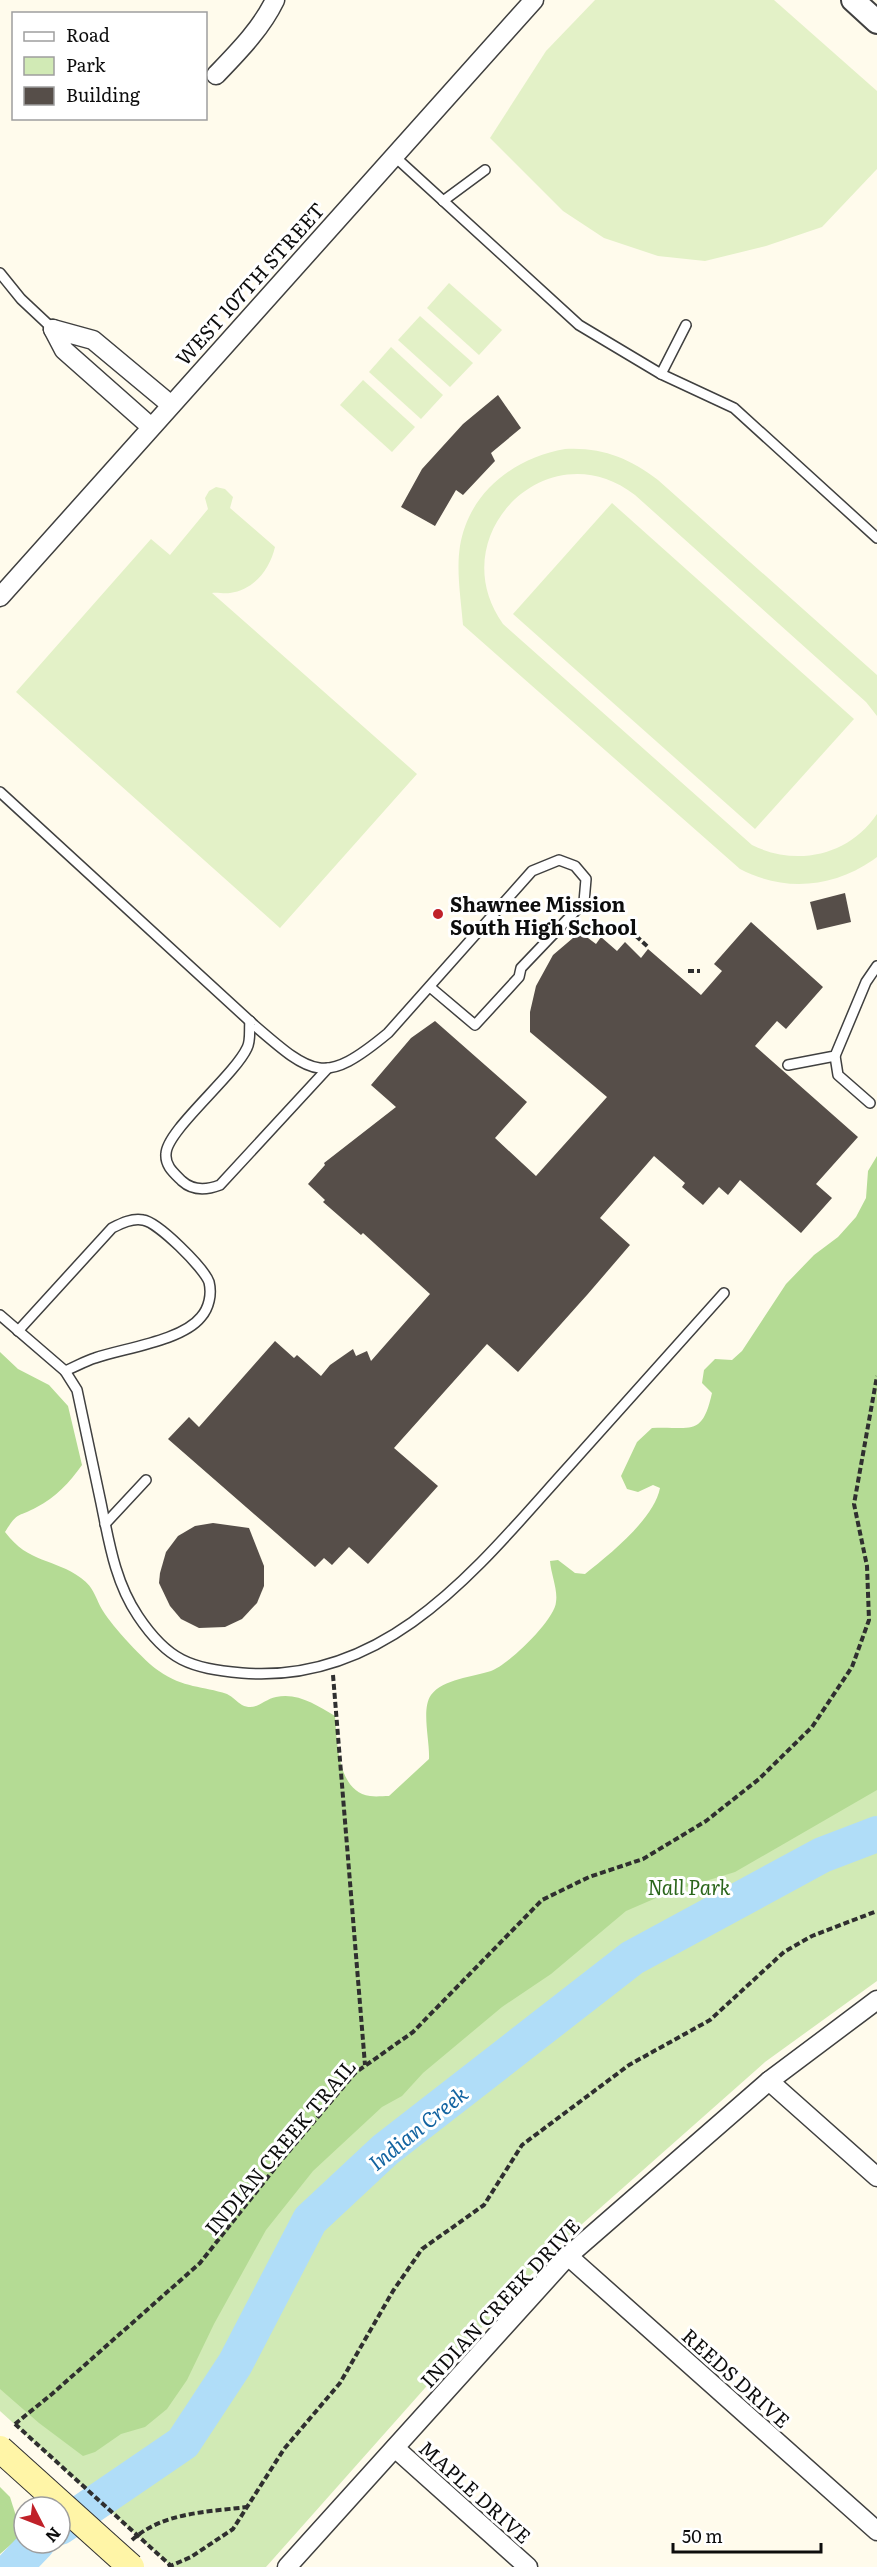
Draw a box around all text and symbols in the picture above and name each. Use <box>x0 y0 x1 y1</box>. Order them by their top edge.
legend <box>12 12 207 120</box>
text: Road <box>66 21 110 48</box>
text: Park <box>66 51 107 78</box>
text: Building <box>66 81 141 108</box>
street label: WEST 107TH STREET <box>167 195 331 371</box>
place label: Shawnee Mission South High School <box>450 888 637 941</box>
marker: Shawnee Mission South High School <box>431 907 445 921</box>
park label: Nall Park <box>647 1871 731 1901</box>
street label: INDIAN CREEK TRAIL <box>196 2051 362 2241</box>
water label: Indian Creek <box>361 2077 474 2177</box>
street label: INDIAN CREEK DRIVE <box>412 2210 586 2394</box>
street label: REEDS DRIVE <box>676 2320 798 2434</box>
street label: MAPLE DRIVE <box>413 2432 539 2550</box>
north arrow <box>12 2495 72 2555</box>
scale bar <box>673 2516 822 2554</box>
text: 50 m <box>682 2522 723 2549</box>
text: N <box>40 2523 67 2549</box>

